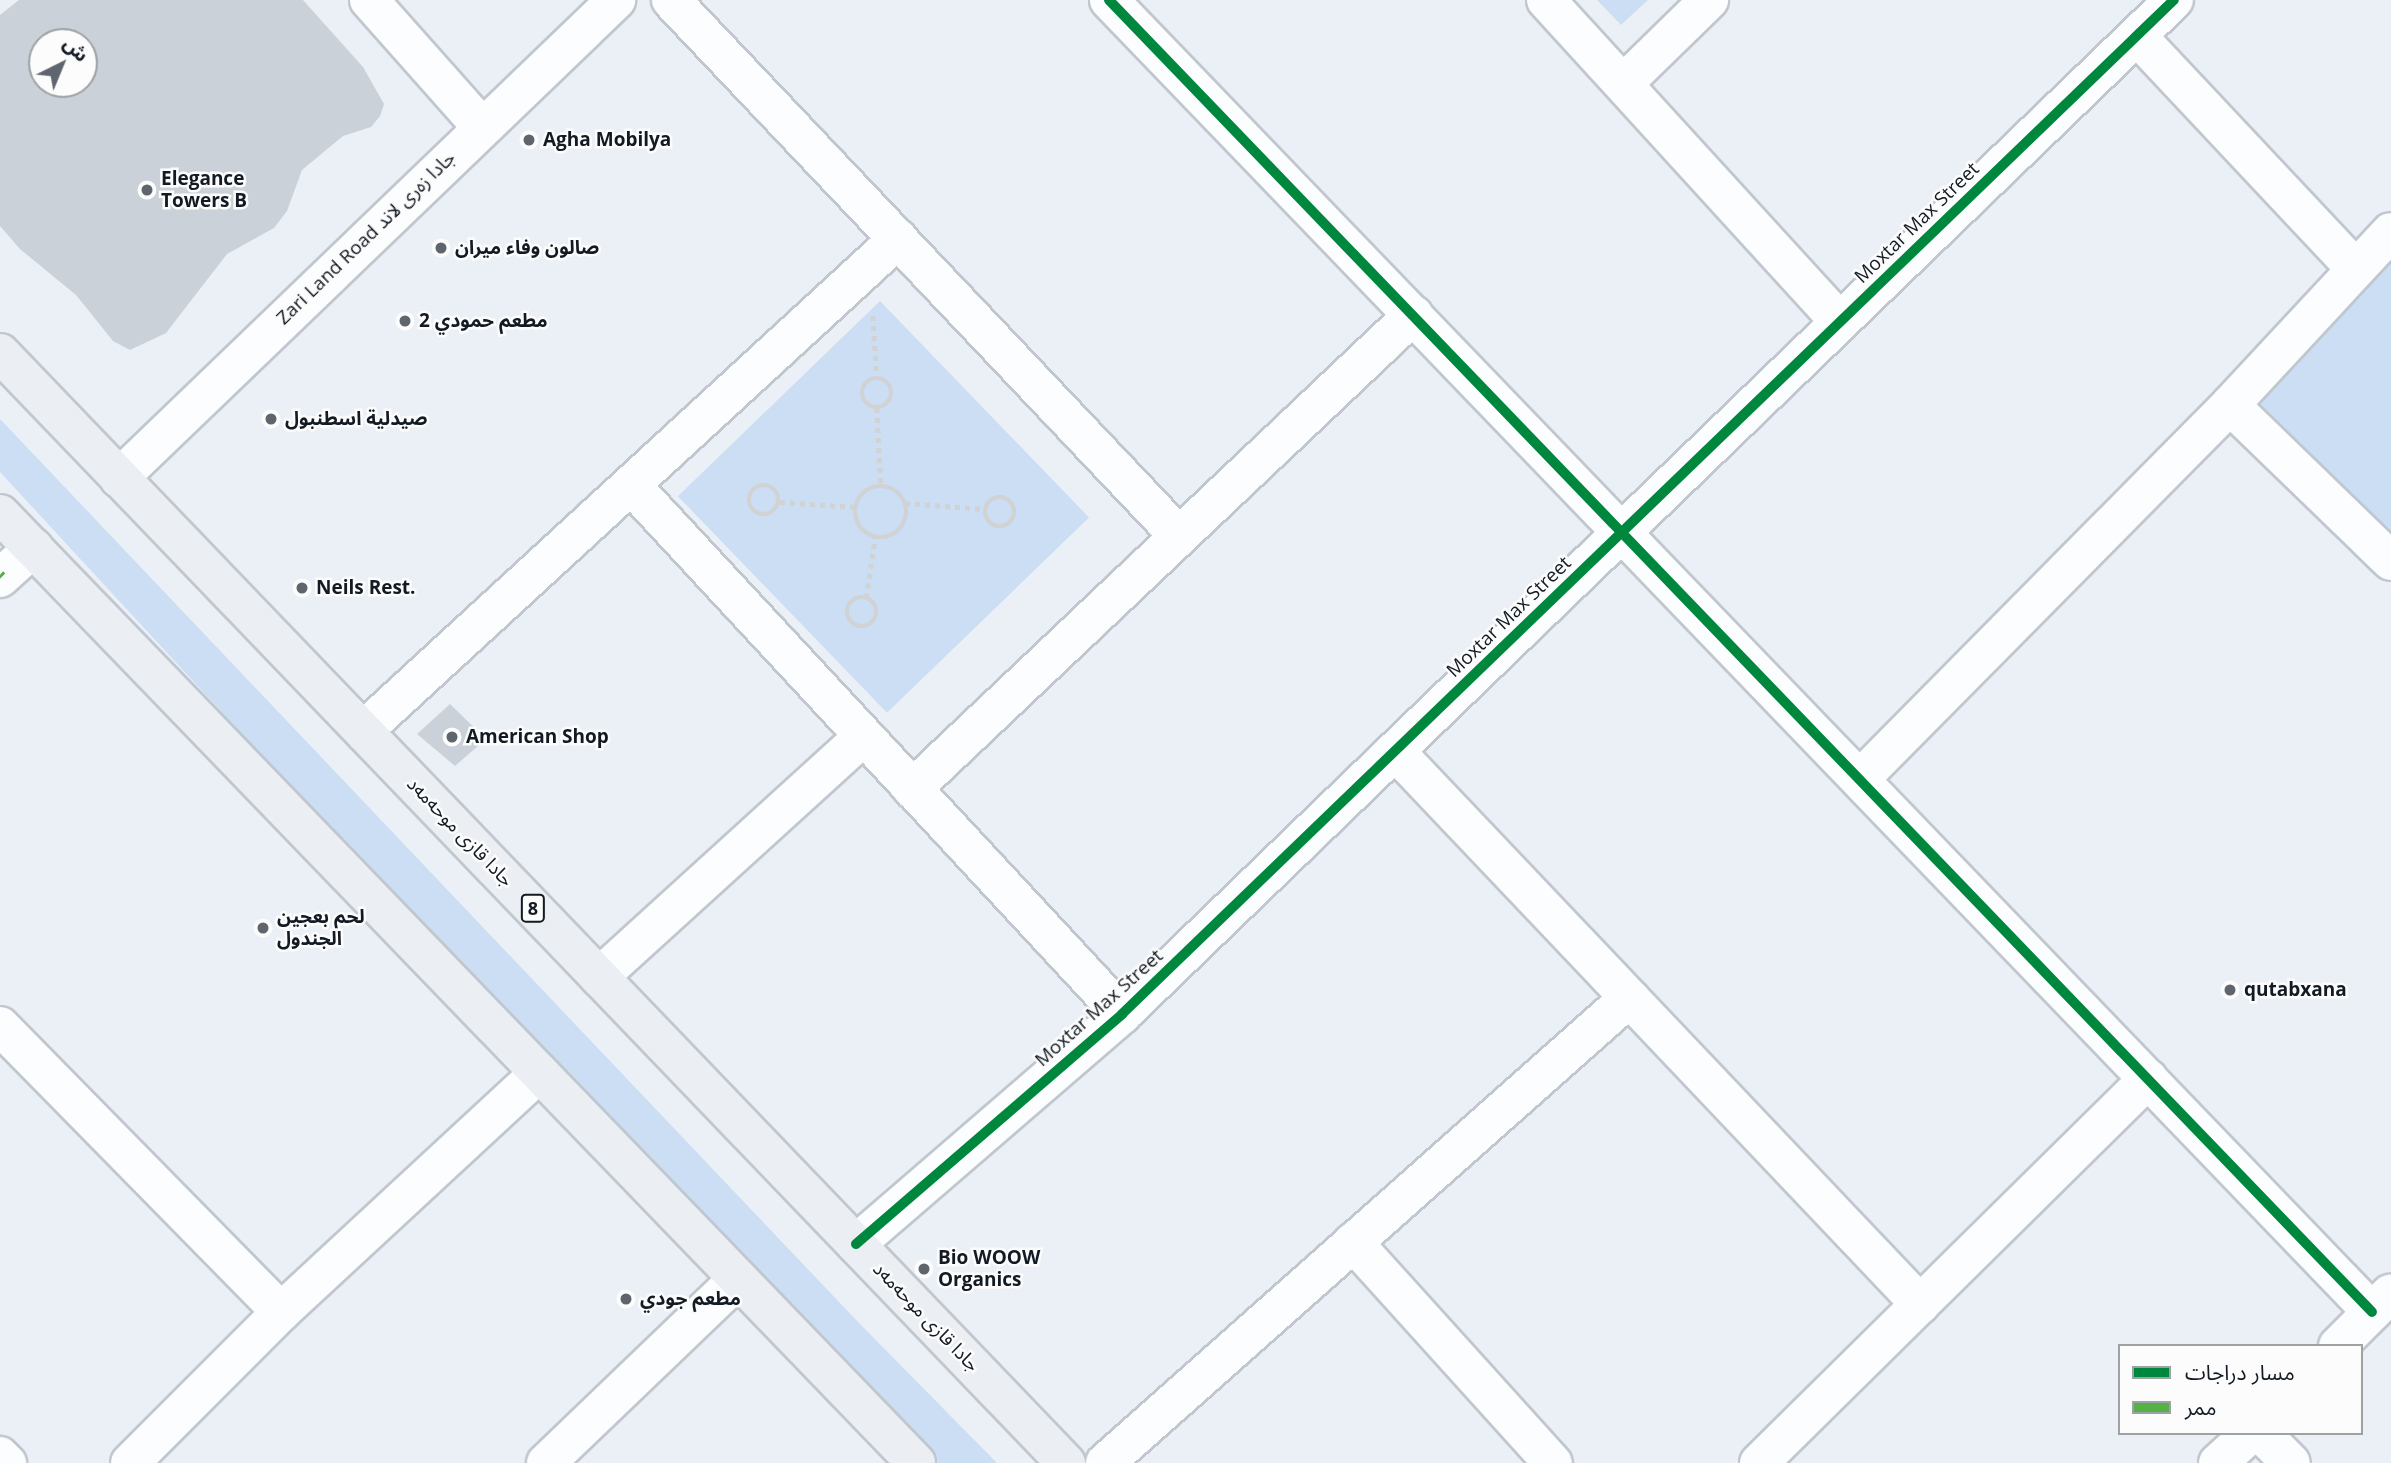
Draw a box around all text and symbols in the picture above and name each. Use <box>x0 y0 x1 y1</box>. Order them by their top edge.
north arrow <box>28 28 98 98</box>
text: ش <box>58 31 94 67</box>
place label: Agha Mobilya <box>543 129 671 151</box>
marker: Agha Mobilya <box>521 132 537 148</box>
street label: Zari Land Road جادا زەری لاند <box>272 147 460 329</box>
street label: Moxtar Max Street <box>1850 158 1984 288</box>
place label: Elegance Towers B <box>161 168 247 212</box>
marker: Elegance Towers B <box>139 182 155 198</box>
place label: صالون وفاء ميران <box>455 237 599 259</box>
marker: صالون وفاء ميران <box>433 240 449 256</box>
place label: مطعم حمودي 2 <box>419 310 548 332</box>
marker: مطعم حمودي 2 <box>397 313 413 329</box>
place label: صيدلية اسطنبول <box>285 408 427 430</box>
marker: صيدلية اسطنبول <box>263 411 279 427</box>
street label: Moxtar Max Street <box>1442 552 1576 682</box>
place label: Neils Rest. <box>316 577 416 599</box>
marker: Neils Rest. <box>294 580 310 596</box>
place label: American Shop <box>466 726 609 748</box>
marker: American Shop <box>444 729 460 745</box>
street label: جادا قازی موحەمەد <box>402 773 518 891</box>
road number: 8 <box>521 894 545 923</box>
place label: لحم بعجين الجندول <box>277 906 365 950</box>
marker: لحم بعجين الجندول <box>255 920 271 936</box>
street label: Moxtar Max Street <box>1030 945 1168 1071</box>
place label: qutabxana <box>2244 979 2347 1001</box>
marker: qutabxana <box>2222 982 2238 998</box>
place label: Bio WOOW Organics <box>938 1247 1040 1291</box>
street label: جادا قازی موحەمەد <box>868 1258 984 1376</box>
marker: Bio WOOW Organics <box>916 1261 932 1277</box>
place label: مطعم جودي <box>640 1288 741 1310</box>
marker: مطعم جودي <box>618 1291 634 1307</box>
legend <box>2118 1344 2363 1435</box>
text: مسار دراجات <box>2185 1358 2295 1386</box>
text: ممر <box>2185 1393 2216 1421</box>

